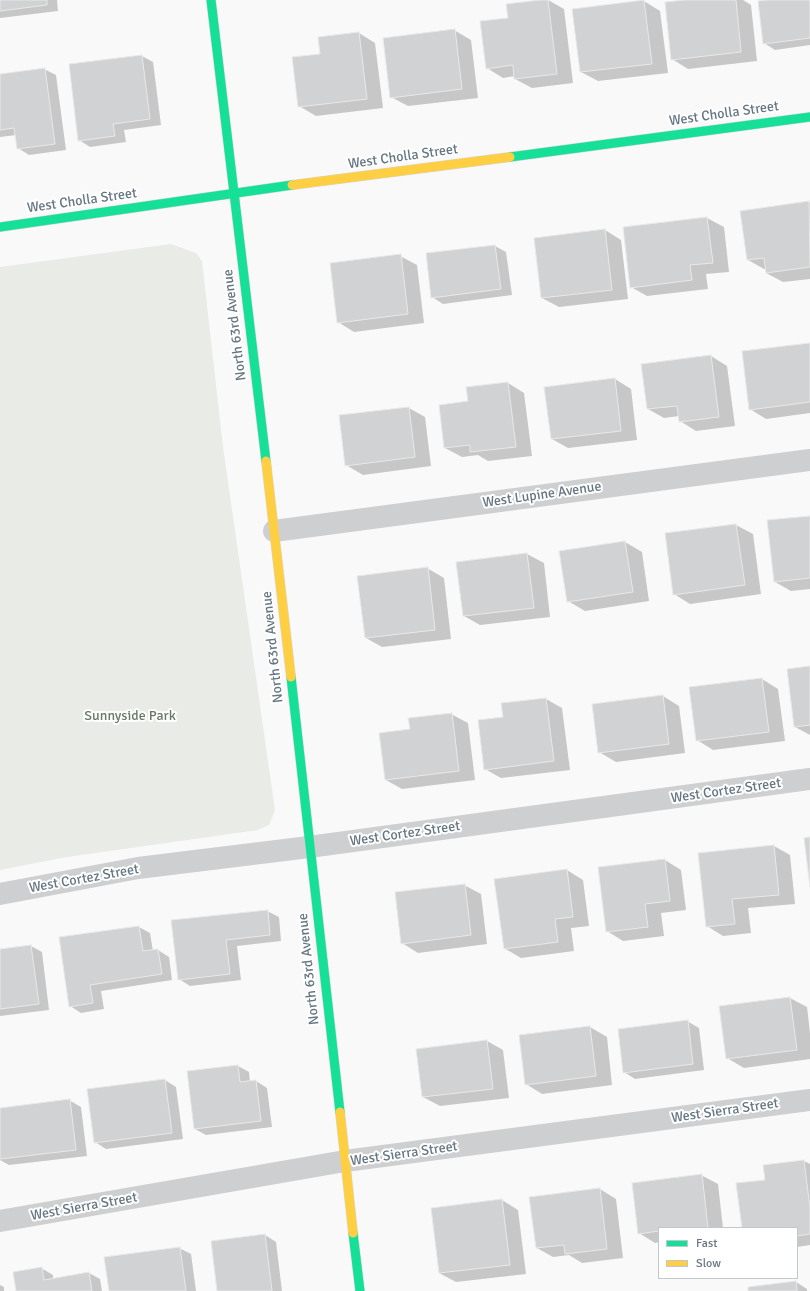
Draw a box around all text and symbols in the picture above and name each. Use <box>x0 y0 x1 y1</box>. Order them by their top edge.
street label: West Cholla Street <box>668 98 780 130</box>
street label: West Cholla Street <box>347 141 459 173</box>
street label: West Cholla Street <box>26 185 138 217</box>
street label: North 63rd Avenue <box>220 268 250 382</box>
street label: West Lupine Avenue <box>482 478 602 512</box>
street label: North 63rd Avenue <box>259 590 287 704</box>
park label: Sunnyside Park <box>84 708 176 724</box>
street label: West Cortez Street <box>670 775 782 807</box>
street label: West Cortez Street <box>349 818 461 850</box>
street label: West Cortez Street <box>28 861 140 897</box>
street label: North 63rd Avenue <box>295 912 323 1026</box>
street label: West Sierra Street <box>670 1095 780 1127</box>
street label: West Sierra Street <box>349 1138 459 1170</box>
street label: West Sierra Street <box>29 1189 139 1225</box>
legend <box>658 1227 798 1279</box>
text: Fast <box>696 1236 717 1251</box>
text: Slow <box>696 1256 721 1271</box>

